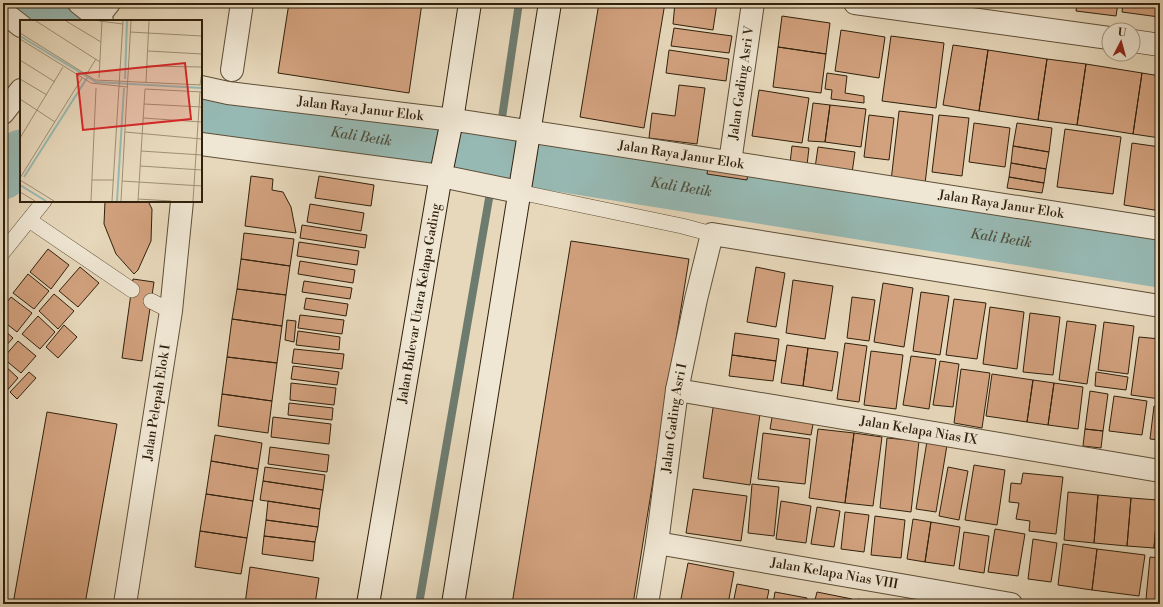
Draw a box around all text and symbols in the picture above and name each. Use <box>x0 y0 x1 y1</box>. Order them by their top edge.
inset map <box>20 20 202 202</box>
north arrow <box>1101 22 1141 62</box>
street label: Jalan Gading Asri V <box>725 24 758 142</box>
text: U <box>1117 26 1127 41</box>
street label: Jalan Raya Janur Elok <box>295 93 426 124</box>
water label: Kali Betik <box>329 123 393 151</box>
street label: Jalan Raya Janur Elok <box>616 137 746 173</box>
water label: Kali Betik <box>649 174 713 201</box>
street label: Jalan Raya Janur Elok <box>936 187 1066 222</box>
street label: Jalan Bulevar Utara Kelapa Gading <box>394 202 444 405</box>
water label: Kali Betik <box>969 225 1033 252</box>
street label: Jalan Pelepah Elok I <box>139 343 174 463</box>
street label: Jalan Gading Asri I <box>658 362 690 475</box>
street label: Jalan Kelapa Nias IX <box>858 413 980 448</box>
street label: Jalan Kelapa Nias VIII <box>768 555 899 592</box>

